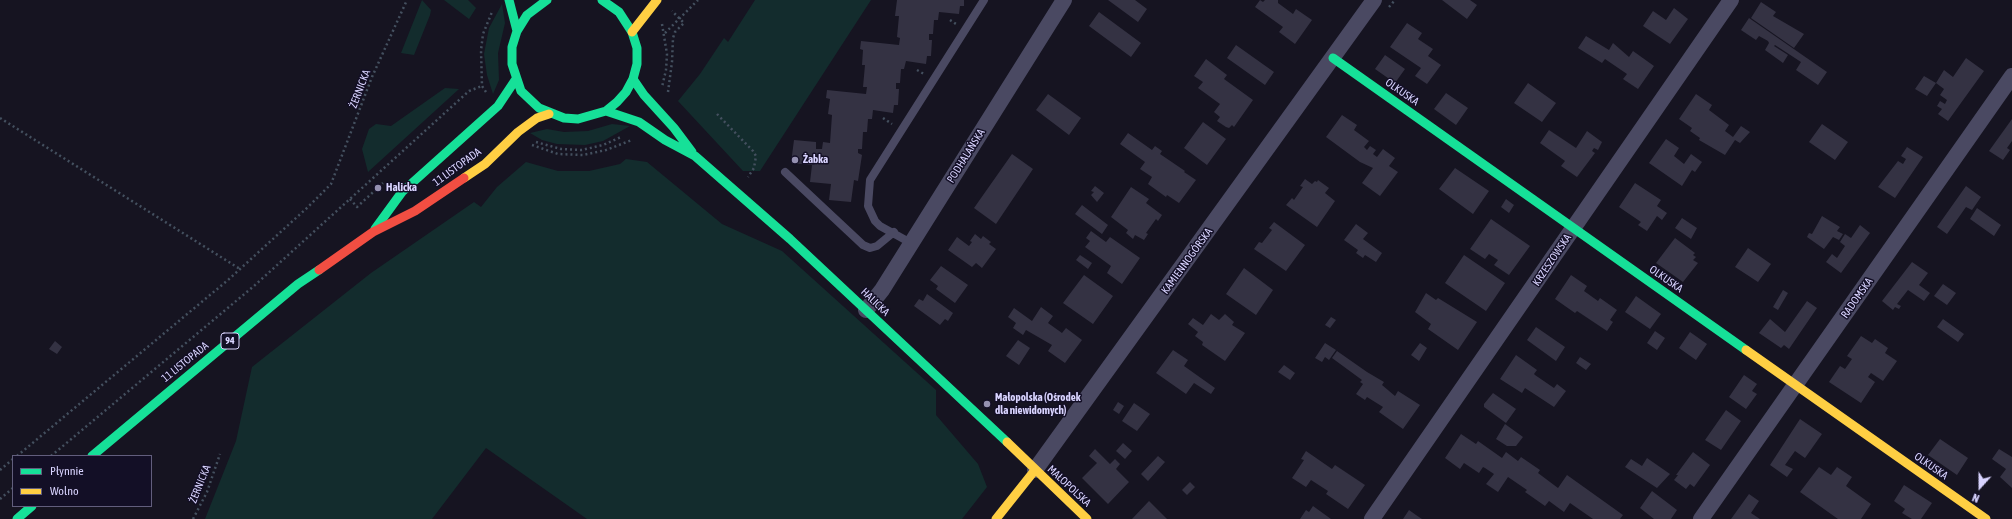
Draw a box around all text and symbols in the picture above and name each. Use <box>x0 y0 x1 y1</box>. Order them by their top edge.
street label: ŻERNICKA <box>347 68 373 110</box>
street label: OLKUSKA <box>1383 76 1421 108</box>
street label: PODHALAŃSKA <box>944 127 988 185</box>
street label: 11 LISTOPADA <box>430 145 484 189</box>
place label: Żabka <box>803 153 828 167</box>
marker: Żabka <box>790 155 800 165</box>
place label: Halicka <box>386 181 417 195</box>
marker: Halicka <box>373 183 383 193</box>
street label: KAMIENNOGÓRSKA <box>1159 225 1215 297</box>
street label: KRZESZOWSKA <box>1530 232 1574 288</box>
street label: OLKUSKA <box>1647 263 1685 295</box>
street label: RADOMSKA <box>1838 275 1876 321</box>
street label: HALICKA <box>858 285 892 319</box>
road number: 94 <box>221 333 239 349</box>
street label: 11 LISTOPADA <box>159 339 211 385</box>
place label: Małopolska (Ośrodek dla niewidomych) <box>995 391 1081 417</box>
marker: Małopolska (Ośrodek dla niewidomych) <box>982 399 992 409</box>
street label: OLKUSKA <box>1912 450 1950 482</box>
legend <box>12 455 152 507</box>
street label: ŻERNICKA <box>186 463 214 505</box>
street label: MAŁOPOLSKA <box>1044 463 1094 509</box>
text: Płynnie <box>50 464 84 478</box>
north arrow <box>1960 467 2000 507</box>
text: Wolno <box>50 484 79 498</box>
text: N <box>1971 491 1981 505</box>

